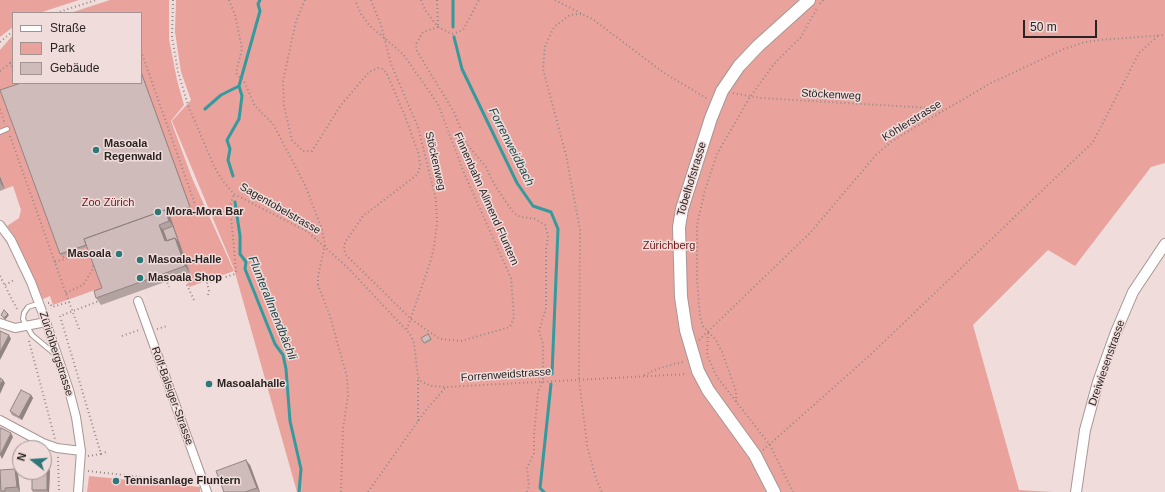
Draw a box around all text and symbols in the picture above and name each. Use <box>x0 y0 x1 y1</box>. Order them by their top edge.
legend <box>12 12 142 84</box>
scale bar <box>1025 12 1099 38</box>
text: 50 m <box>1030 20 1057 34</box>
text: Straße <box>50 21 86 35</box>
text: Park <box>50 41 75 55</box>
text: Gebäude <box>50 61 99 75</box>
street label: Stöckenweg <box>801 87 861 103</box>
street label: Köhlerstrasse <box>880 98 944 144</box>
water label: Forrenweidbach <box>485 105 537 189</box>
street label: Stöckenweg <box>422 130 448 192</box>
street label: Finnenbahn Allmend Fluntern <box>451 130 521 268</box>
place label: Masoala Regenwald <box>104 137 162 163</box>
street label: Tobelhofstrasse <box>674 140 710 218</box>
marker: Masoala Regenwald <box>91 145 101 155</box>
street label: Sagentobelstrasse <box>237 181 323 237</box>
park label: Zoo Zürich <box>82 196 134 210</box>
place label: Mora-Mora Bar <box>166 205 244 219</box>
marker: Mora-Mora Bar <box>153 207 163 217</box>
park label: Zürichberg <box>643 239 695 253</box>
place label: Masoala <box>68 247 111 261</box>
marker: Masoala <box>114 249 124 259</box>
place label: Masoala-Halle <box>148 253 221 267</box>
water label: Flunterallmendbächli <box>245 254 299 362</box>
marker: Masoala-Halle <box>135 255 145 265</box>
place label: Masoala Shop <box>148 271 222 285</box>
marker: Masoala Shop <box>135 273 145 283</box>
street label: Zürichbergstrasse <box>36 310 76 398</box>
street label: Dreiwiesenstrasse <box>1086 318 1128 408</box>
street label: Rolf-Balsiger-Strasse <box>148 345 196 447</box>
street label: Forrenweidstrasse <box>460 365 552 385</box>
place label: Masoalahalle <box>217 377 285 391</box>
marker: Masoalahalle <box>204 379 214 389</box>
north arrow <box>12 440 52 480</box>
text: N <box>15 451 28 462</box>
place label: Tennisanlage Fluntern <box>124 474 241 488</box>
marker: Tennisanlage Fluntern <box>111 476 121 486</box>

